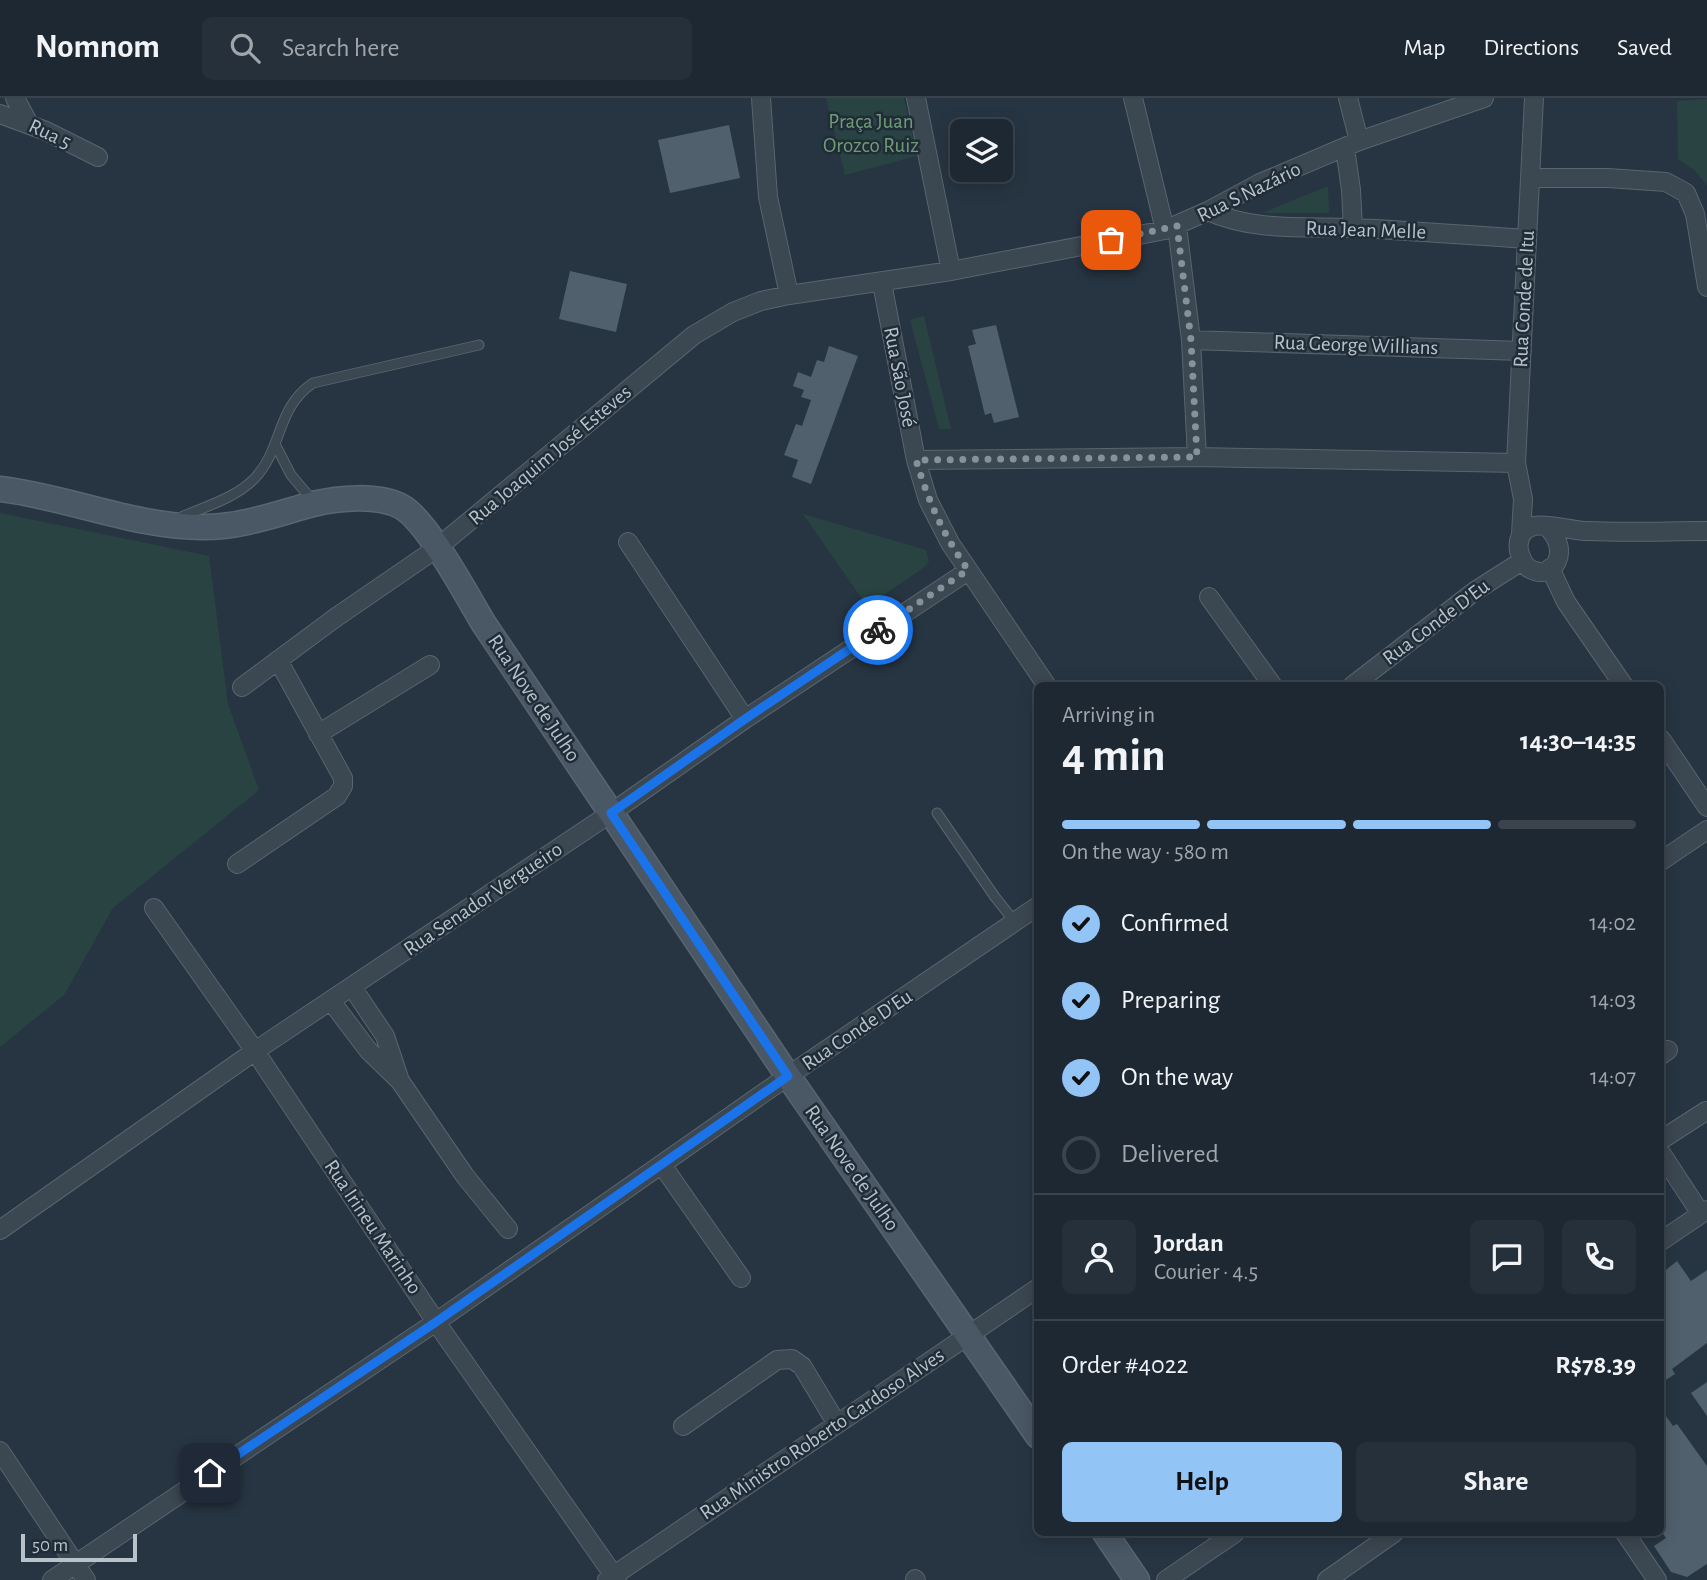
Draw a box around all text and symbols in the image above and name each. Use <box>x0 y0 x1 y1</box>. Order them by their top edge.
search box <box>202 17 692 80</box>
icon: search <box>226 29 264 67</box>
text: Nomnom <box>35 31 160 64</box>
text: Search here <box>282 35 400 61</box>
text: Map <box>1403 36 1445 60</box>
text: Directions <box>1483 36 1579 60</box>
text: Saved <box>1617 36 1672 60</box>
park label: Praça Juan Orozco Ruiz <box>823 111 919 156</box>
street label: Rua 5 <box>26 115 74 153</box>
map controls <box>950 119 1013 182</box>
button: layers <box>950 119 1013 182</box>
street label: Rua S Nazário <box>1194 158 1304 226</box>
pin <box>1081 210 1141 270</box>
street label: Rua Jean Melle <box>1305 217 1427 243</box>
icon: bag <box>1092 221 1130 259</box>
street label: Rua Conde de Itu <box>1510 230 1538 368</box>
street label: Rua São José <box>880 325 920 429</box>
street label: Rua George Willians <box>1273 332 1439 358</box>
street label: Rua Joaquim José Esteves <box>465 381 635 529</box>
street label: Rua Conde D'Eu <box>1379 575 1494 669</box>
courier <box>843 595 913 665</box>
icon: bike <box>859 611 897 649</box>
street label: Rua Nove de Julho <box>484 631 584 765</box>
text: Arriving in <box>1062 704 1155 727</box>
text: 14:30–14:35 <box>1520 728 1636 754</box>
text: 4 min <box>1062 733 1166 779</box>
street label: Rua Senador Vergueiro <box>400 838 566 960</box>
text: On the way · 580 m <box>1062 841 1229 864</box>
icon: check <box>1062 905 1100 943</box>
text: Confirmed <box>1121 910 1229 936</box>
text: 14:02 <box>1589 912 1636 935</box>
icon: check <box>1062 982 1100 1020</box>
street label: Rua Conde D'Eu <box>798 985 916 1074</box>
text: Preparing <box>1121 987 1220 1013</box>
text: 14:03 <box>1590 989 1636 1012</box>
icon: check <box>1062 1059 1100 1097</box>
text: On the way <box>1121 1064 1233 1090</box>
text: 14:07 <box>1590 1066 1636 1089</box>
street label: Rua Nove de Julho <box>801 1101 903 1235</box>
text: Delivered <box>1121 1141 1219 1167</box>
street label: Rua Irineu Marinho <box>320 1156 426 1298</box>
button: person <box>1062 1220 1136 1294</box>
button: chat <box>1470 1220 1544 1294</box>
button: phone <box>1562 1220 1636 1294</box>
text: Jordan <box>1154 1230 1224 1256</box>
text: Courier · 4.5 <box>1154 1261 1258 1284</box>
street label: Rua Ministro Roberto Cardoso Alves <box>696 1344 948 1524</box>
text: Order #4022 <box>1062 1352 1188 1378</box>
text: R$78.39 <box>1555 1352 1636 1378</box>
button: Help <box>1062 1442 1342 1522</box>
button: Share <box>1356 1442 1636 1522</box>
pin <box>180 1443 240 1503</box>
icon: home <box>191 1454 229 1492</box>
scale bar <box>21 1531 136 1563</box>
text: 50 m <box>32 1536 68 1555</box>

